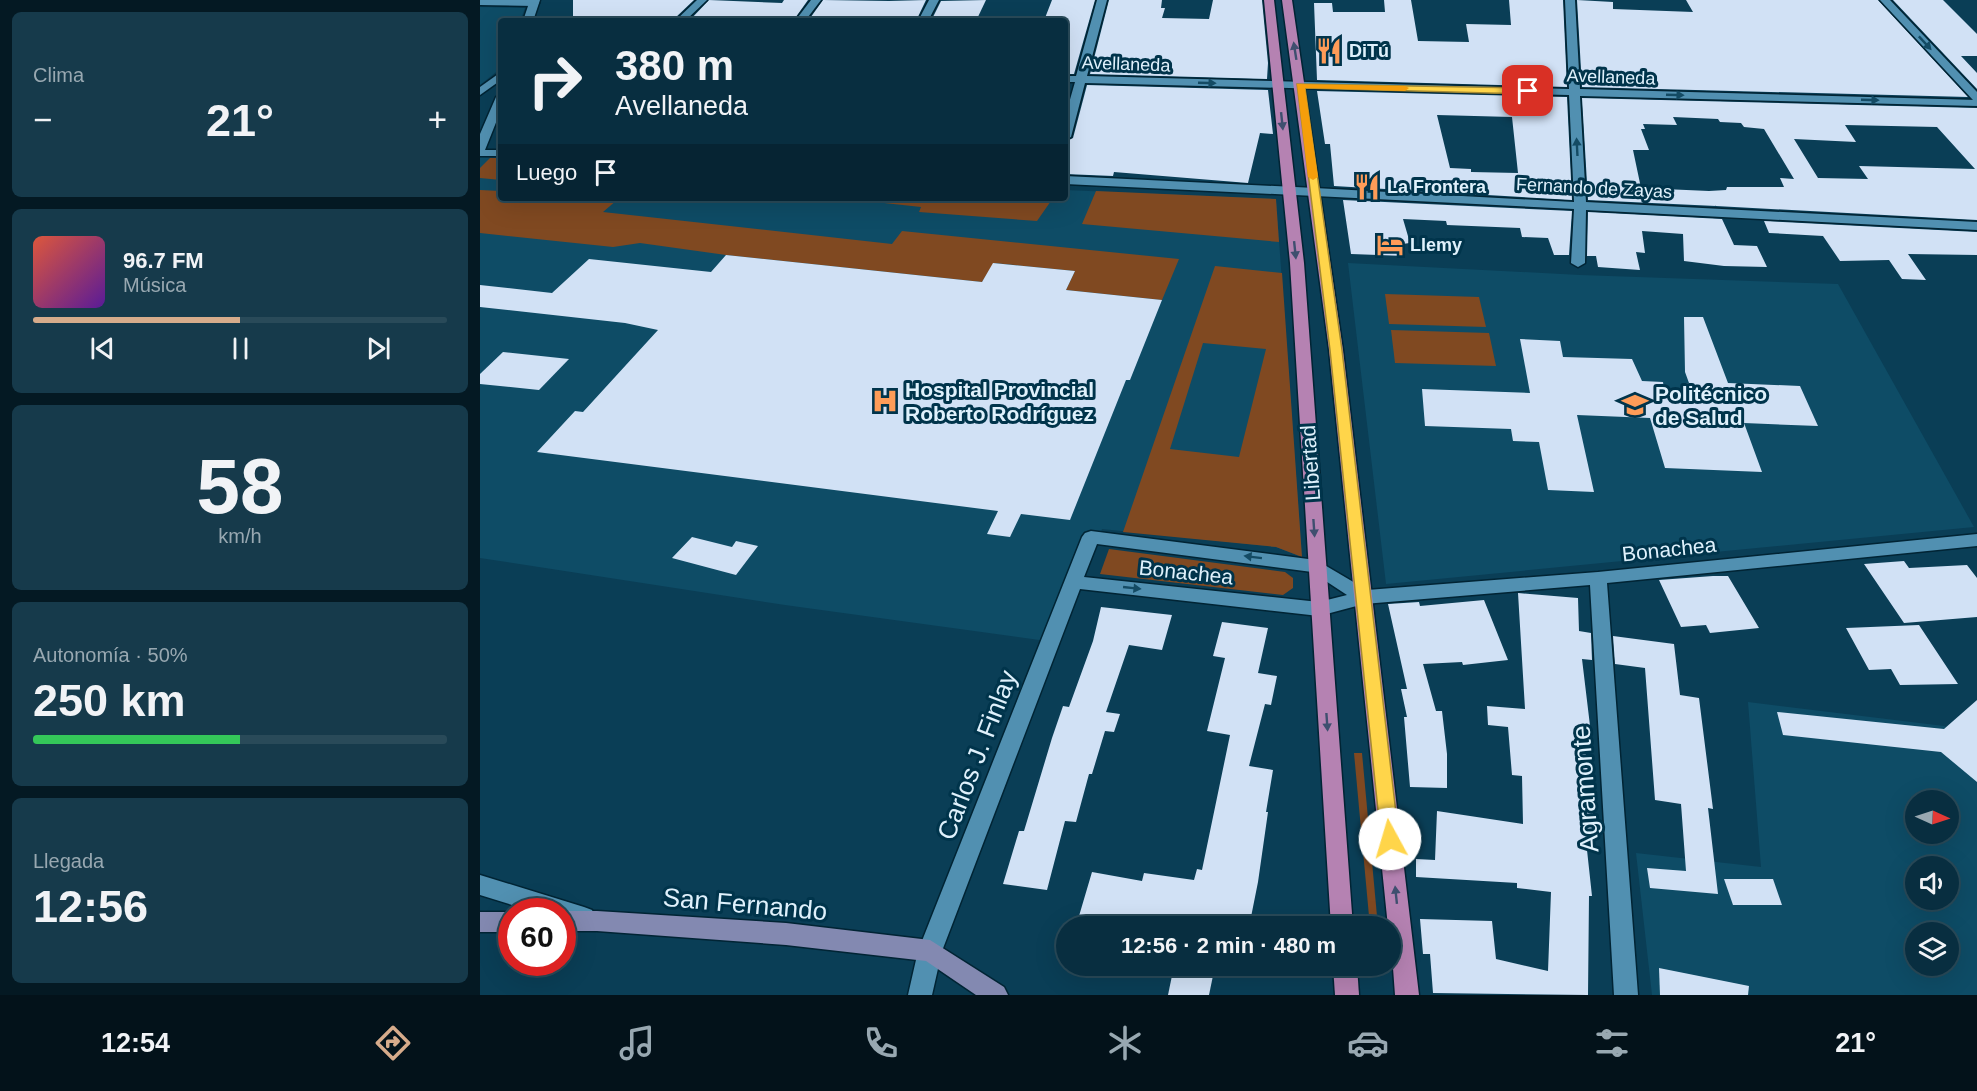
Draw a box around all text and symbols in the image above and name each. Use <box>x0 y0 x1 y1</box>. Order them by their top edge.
one-way arrow <box>1918 35 1932 49</box>
restaurant icon: DiTú <box>1314 36 1344 66</box>
one-way arrow <box>1290 41 1299 60</box>
place label: DiTú <box>1349 41 1389 61</box>
icon: right <box>516 42 594 120</box>
text: 380 m <box>615 42 734 89</box>
street label: Avellaneda <box>1081 52 1172 76</box>
text: Clima <box>33 64 84 86</box>
pin <box>1502 65 1553 116</box>
street label: Avellaneda <box>1566 65 1657 89</box>
icon: arrive <box>1511 74 1544 107</box>
one-way arrow <box>1198 78 1217 88</box>
one-way arrow <box>1666 90 1685 100</box>
text: Avellaneda <box>615 91 748 121</box>
text: 21° <box>206 95 274 146</box>
one-way arrow <box>1861 96 1880 105</box>
text: − <box>33 101 52 138</box>
text: + <box>428 101 447 138</box>
one-way arrow <box>1277 111 1287 130</box>
one-way arrow <box>1572 138 1581 157</box>
icon: arrive <box>589 156 622 189</box>
text: Luego <box>516 160 577 185</box>
restaurant icon: La Frontera <box>1352 172 1382 202</box>
street label: Fernando de Zayas <box>1516 174 1672 202</box>
place label: La Frontera <box>1387 177 1487 197</box>
hotel icon: Llemy <box>1375 230 1405 260</box>
place label: Llemy <box>1410 235 1462 255</box>
one-way arrow <box>1290 240 1300 259</box>
text: 96.7 FM <box>123 248 204 273</box>
text: Música <box>123 274 186 296</box>
icon: previous <box>86 332 119 365</box>
icon: pause <box>224 332 257 365</box>
icon: next <box>362 332 395 365</box>
place label: Hospital Provincial Roberto Rodríguez <box>905 378 1094 425</box>
place label: Politécnico de Salud <box>1655 382 1767 429</box>
hospital icon: Hospital Provincial Roberto Rodríguez <box>870 386 900 416</box>
school or university icon: Politécnico de Salud <box>1620 390 1650 420</box>
street label: Libertad <box>1296 424 1324 502</box>
text: 58 <box>197 442 283 530</box>
one-way arrow <box>1309 518 1319 537</box>
text: km/h <box>218 525 262 547</box>
street label: Bonachea <box>1621 533 1718 565</box>
one-way arrow <box>1243 553 1262 562</box>
street label: Bonachea <box>1138 556 1235 588</box>
one-way arrow <box>1122 583 1141 593</box>
text: Autonomía · 50% <box>33 644 188 666</box>
street label: Carlos J. Finlay <box>931 666 1023 844</box>
text: 250 km <box>33 675 186 726</box>
one-way arrow <box>1323 713 1332 732</box>
street label: Agramonte <box>1566 725 1604 853</box>
north arrow <box>1905 790 1959 844</box>
map controls <box>1905 790 1959 976</box>
position arrow <box>1358 807 1422 871</box>
text: Llegada <box>33 850 104 872</box>
button: sound <box>1905 856 1959 910</box>
text: 12:56 <box>33 881 148 932</box>
street label: San Fernando <box>662 882 828 926</box>
one-way arrow <box>1391 886 1401 905</box>
speed limit sign: 60 <box>498 898 576 976</box>
button: layers <box>1905 922 1959 976</box>
text: 12:56 · 2 min · 480 m <box>1121 933 1336 958</box>
icon: directions <box>372 1022 414 1064</box>
icon: music <box>616 1022 658 1064</box>
icon: phone <box>860 1022 902 1064</box>
icon: climate <box>1104 1022 1146 1064</box>
icon: car <box>1347 1022 1389 1064</box>
icon: filters <box>1591 1022 1633 1064</box>
text: 12:54 <box>101 1028 170 1058</box>
text: 21° <box>1835 1028 1876 1058</box>

